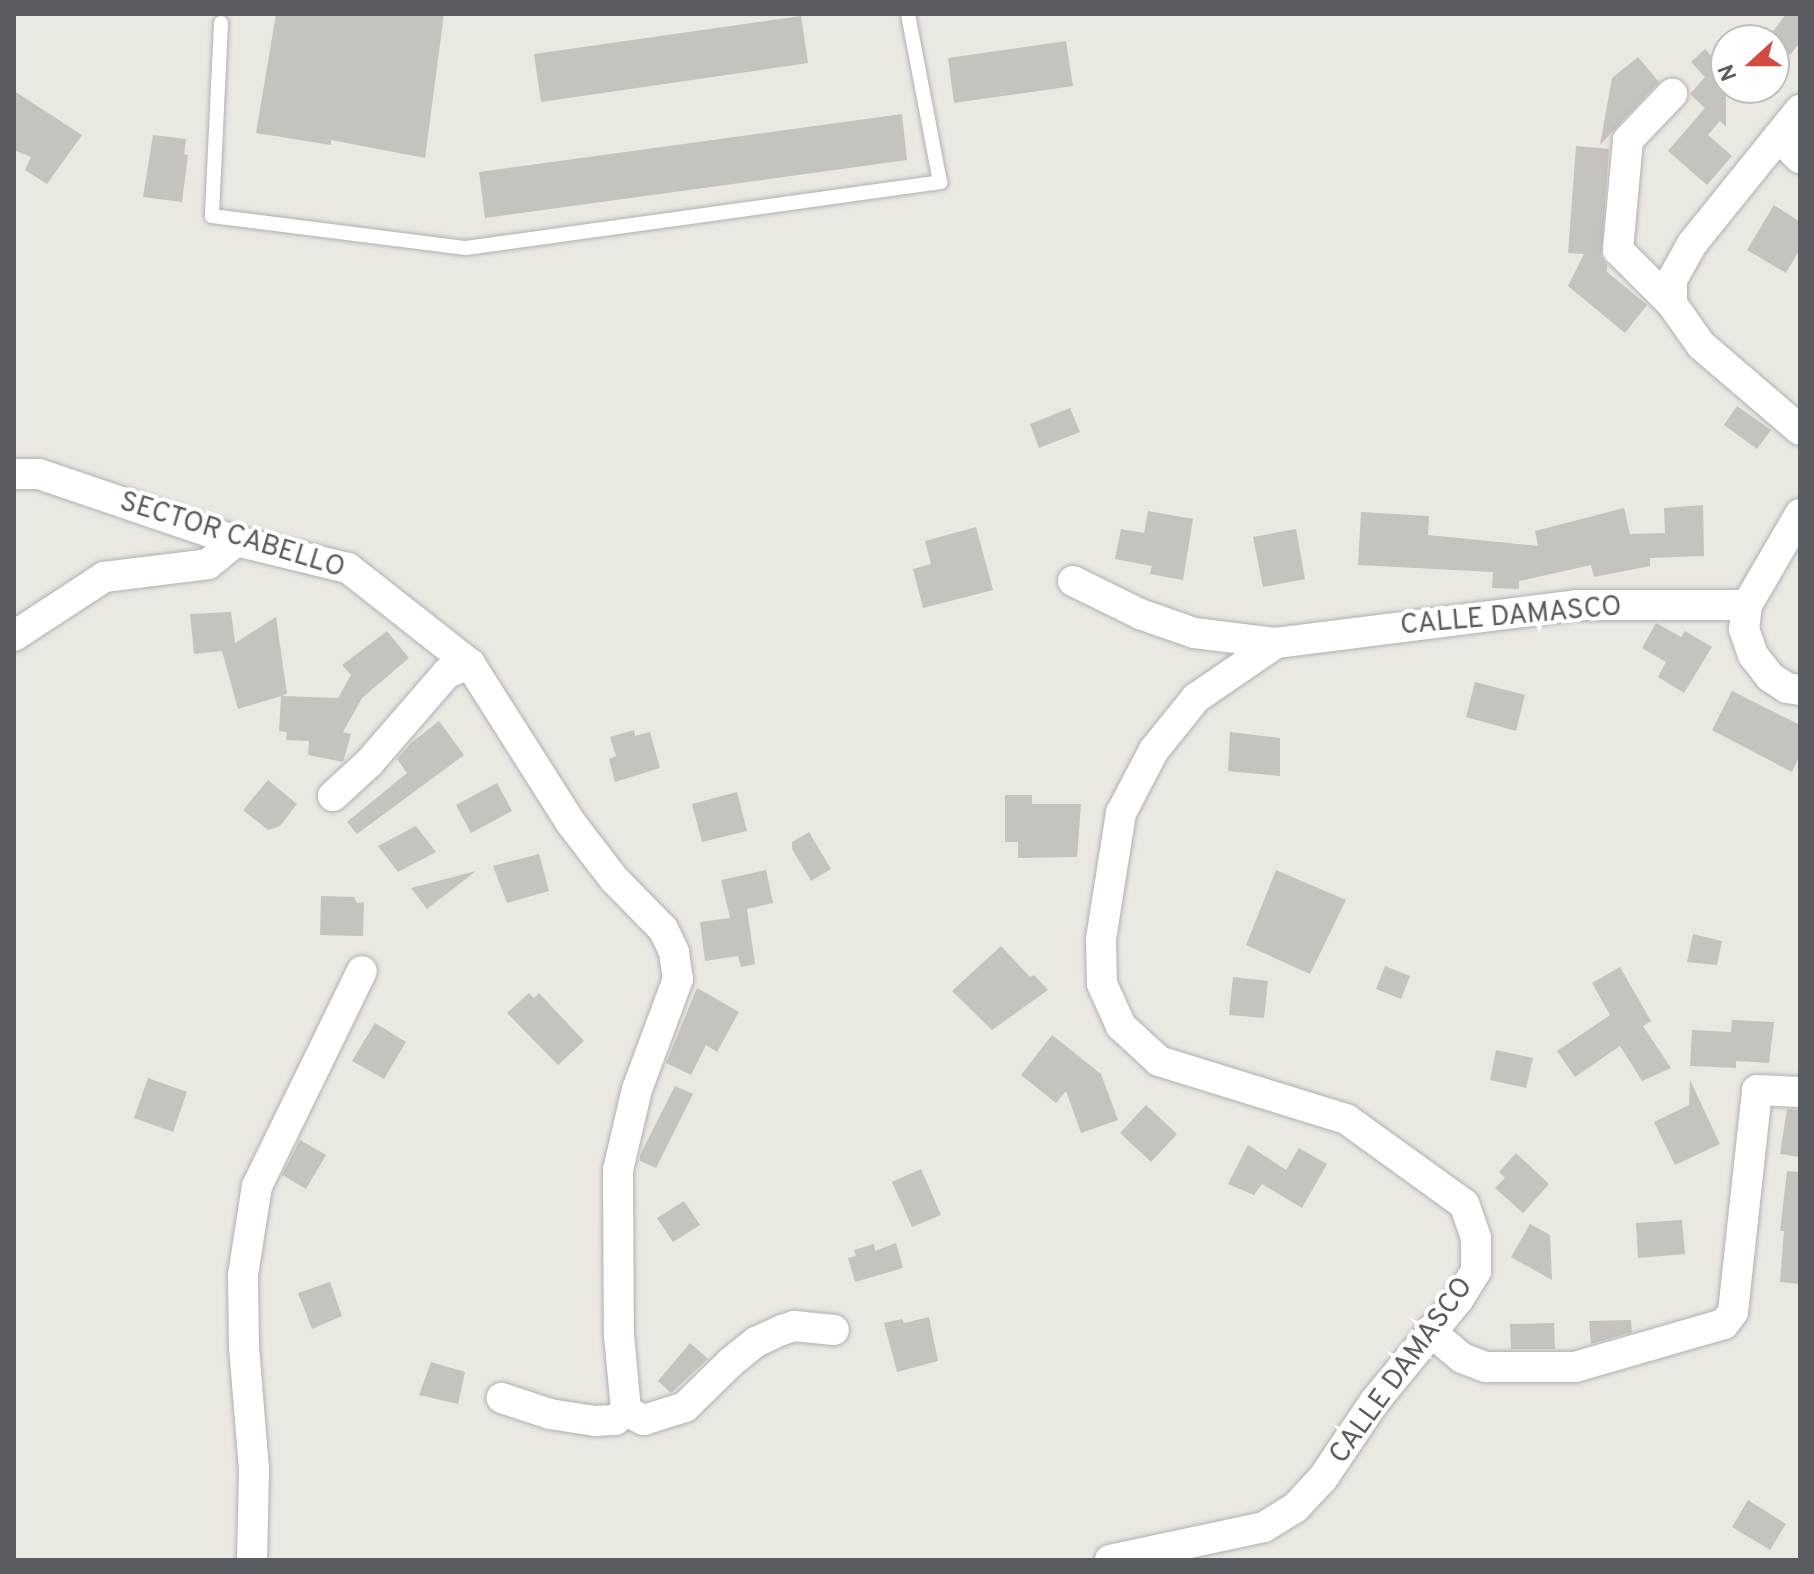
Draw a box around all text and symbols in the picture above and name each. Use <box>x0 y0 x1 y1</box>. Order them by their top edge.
north arrow <box>1710 24 1790 104</box>
text: N <box>1714 60 1744 84</box>
street label: SECTOR CABELLO <box>115 486 349 586</box>
street label: CALLE DAMASCO <box>1399 591 1623 643</box>
street label: CALLE DAMASCO <box>1323 1271 1481 1471</box>

